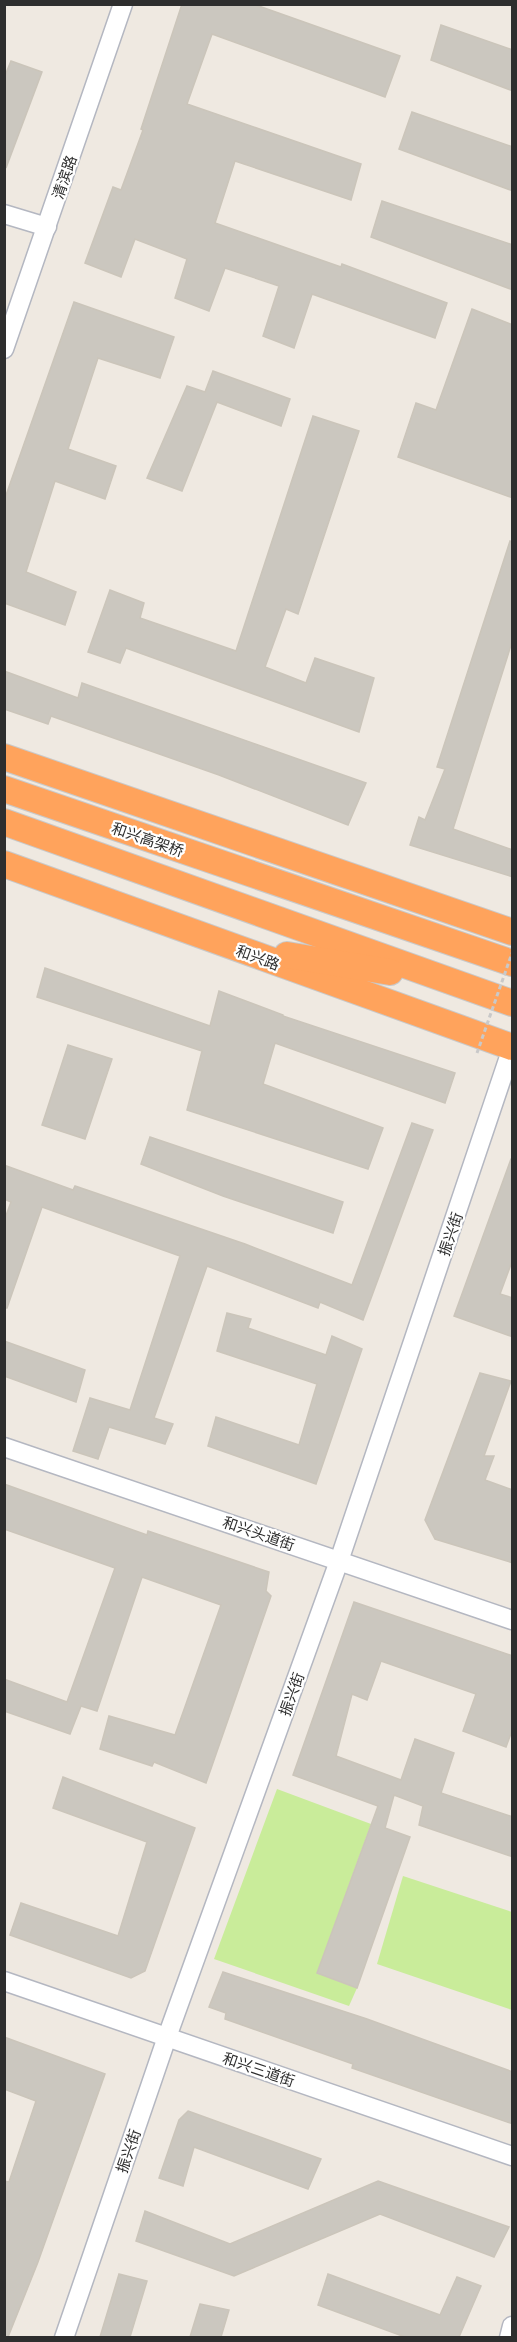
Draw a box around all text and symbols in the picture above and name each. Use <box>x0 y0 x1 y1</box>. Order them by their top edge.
street label: 清滨路 <box>47 152 81 202</box>
street label: 和兴高架桥 <box>109 817 187 861</box>
street label: 和兴路 <box>233 940 283 974</box>
street label: 振兴街 <box>433 1209 467 1259</box>
street label: 和兴头道街 <box>220 1511 298 1555</box>
street label: 振兴街 <box>274 1669 308 1719</box>
street label: 和兴三道街 <box>220 2047 298 2091</box>
street label: 振兴街 <box>111 2126 145 2176</box>

